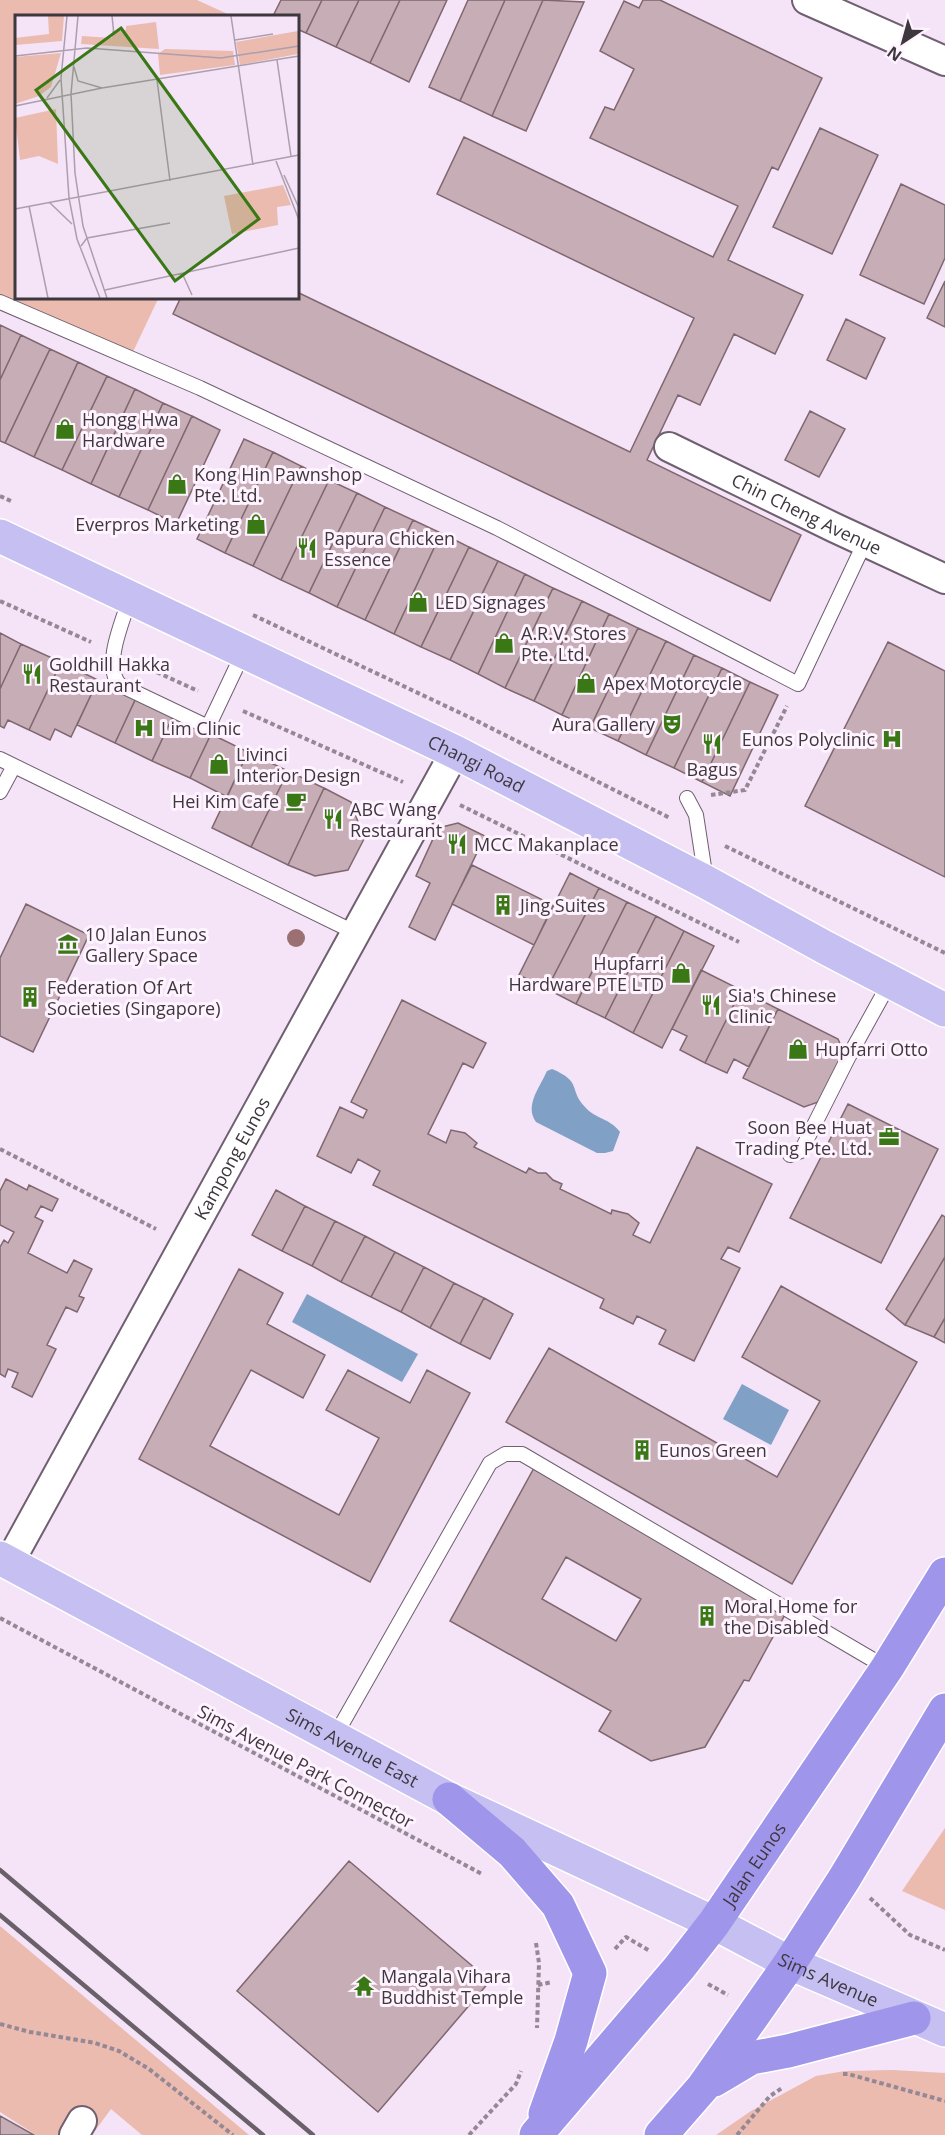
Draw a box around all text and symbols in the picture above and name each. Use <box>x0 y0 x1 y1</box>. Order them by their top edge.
north arrow <box>873 12 933 72</box>
inset map <box>15 15 298 298</box>
text: N <box>882 41 906 67</box>
place label: Hongg Hwa Hardware <box>82 407 179 452</box>
shop icon: Hongg Hwa Hardware <box>53 417 77 441</box>
place label: Kong Hin Pawnshop Pte. Ltd. <box>194 462 362 507</box>
street label: Chin Cheng Avenue <box>728 467 885 560</box>
shop icon: Kong Hin Pawnshop Pte. Ltd. <box>165 472 189 496</box>
place label: Everpros Marketing <box>75 512 239 536</box>
shop icon: Everpros Marketing <box>244 512 268 536</box>
place label: Papura Chicken Essence <box>324 526 455 571</box>
restaurant icon: Papura Chicken Essence <box>295 536 319 560</box>
shop icon: LED Signages <box>406 590 430 614</box>
place label: LED Signages <box>435 590 546 614</box>
place label: A.R.V. Stores Pte. Ltd. <box>521 621 626 666</box>
shop icon: A.R.V. Stores Pte. Ltd. <box>492 631 516 655</box>
place label: Goldhill Hakka Restaurant <box>49 652 170 697</box>
restaurant icon: Goldhill Hakka Restaurant <box>20 662 44 686</box>
shop icon: Apex Motorcycle <box>574 671 598 695</box>
place label: Apex Motorcycle <box>603 671 742 695</box>
place label: Aura Gallery <box>552 712 656 736</box>
theatre icon: Aura Gallery <box>660 712 684 736</box>
hospital icon: Lim Clinic <box>132 716 156 740</box>
place label: Lim Clinic <box>161 716 241 740</box>
place label: Eunos Polyclinic <box>742 727 875 751</box>
hospital icon: Eunos Polyclinic <box>880 727 904 751</box>
street label: Changi Road <box>424 729 529 798</box>
restaurant icon: Bagus <box>700 732 724 756</box>
place label: Livinci Interior Design <box>236 742 360 787</box>
shop icon: Livinci Interior Design <box>207 752 231 776</box>
place label: Bagus <box>686 757 738 781</box>
place label: Hei Kim Cafe <box>172 789 279 813</box>
cafe icon: Hei Kim Cafe <box>284 789 308 813</box>
place label: ABC Wang Restaurant <box>350 797 442 842</box>
restaurant icon: ABC Wang Restaurant <box>321 807 345 831</box>
restaurant icon: MCC Makanplace <box>445 832 469 856</box>
place label: MCC Makanplace <box>474 832 619 856</box>
building icon: Jing Suites <box>491 893 515 917</box>
place label: Jing Suites <box>518 893 605 917</box>
place label: 10 Jalan Eunos Gallery Space <box>85 922 207 967</box>
museum icon: 10 Jalan Eunos Gallery Space <box>56 932 80 956</box>
place label: Hupfarri Hardware PTE LTD <box>508 951 664 996</box>
shop icon: Hupfarri Hardware PTE LTD <box>669 961 693 985</box>
place label: Federation Of Art Societies (Singapore) <box>47 975 220 1020</box>
place label: Sia's Chinese Clinic <box>728 983 836 1028</box>
building icon: Federation Of Art Societies (Singapore) <box>18 985 42 1009</box>
restaurant icon: Sia's Chinese Clinic <box>699 993 723 1017</box>
shop icon: Hupfarri Otto <box>786 1037 810 1061</box>
place label: Hupfarri Otto <box>815 1037 928 1061</box>
street label: Kampong Eunos <box>188 1093 275 1224</box>
place label: Soon Bee Huat Trading Pte. Ltd. <box>735 1115 872 1160</box>
office icon: Soon Bee Huat Trading Pte. Ltd. <box>877 1125 901 1149</box>
building icon: Eunos Green <box>630 1438 654 1462</box>
place label: Eunos Green <box>659 1438 767 1462</box>
place label: Moral Home for the Disabled <box>724 1594 858 1639</box>
building icon: Moral Home for the Disabled <box>695 1604 719 1628</box>
street label: Sims Avenue Park Connector <box>194 1699 419 1834</box>
street label: Sims Avenue East <box>282 1702 423 1792</box>
street label: Jalan Eunos <box>716 1817 791 1913</box>
street label: Sims Avenue <box>774 1947 882 2012</box>
place label: Mangala Vihara Buddhist Temple <box>381 1964 523 2009</box>
temple icon: Mangala Vihara Buddhist Temple <box>352 1974 376 1998</box>

